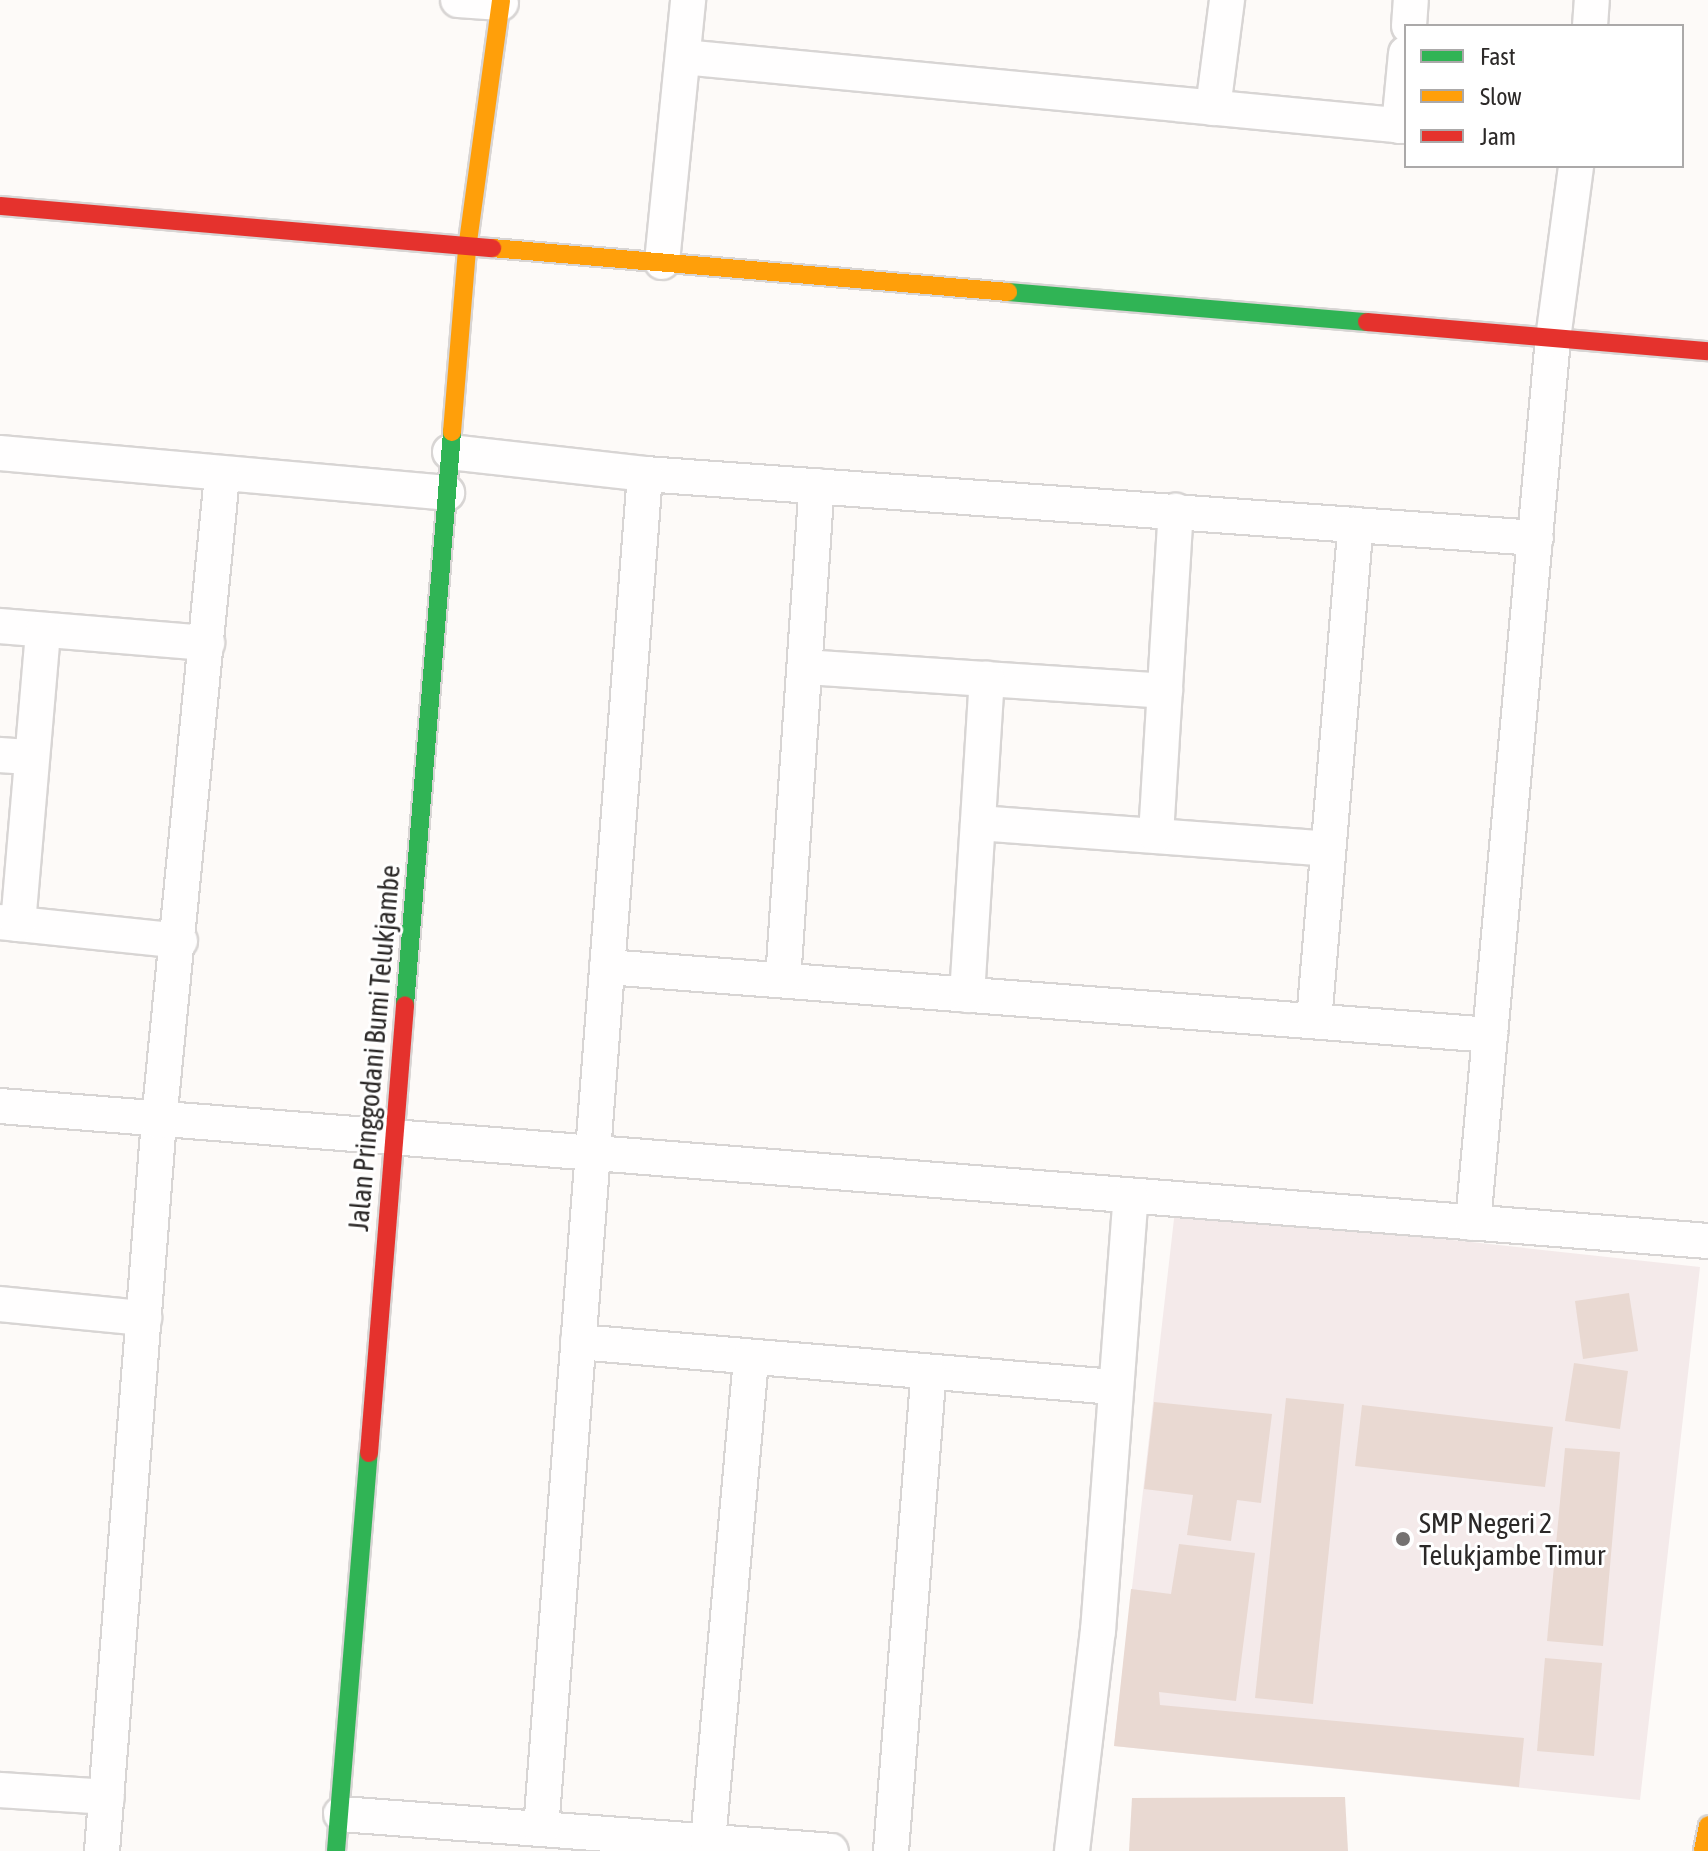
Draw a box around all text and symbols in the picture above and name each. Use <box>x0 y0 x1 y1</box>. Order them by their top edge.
legend <box>1404 24 1684 168</box>
text: Fast <box>1480 43 1516 70</box>
text: Slow <box>1480 83 1522 110</box>
text: Jam <box>1480 123 1516 150</box>
street label: Jalan Pringgodani Bumi Telukjambe <box>341 863 407 1233</box>
place label: SMP Negeri 2 Telukjambe Timur <box>1419 1506 1605 1572</box>
marker: SMP Negeri 2 Telukjambe Timur <box>1394 1530 1412 1548</box>

